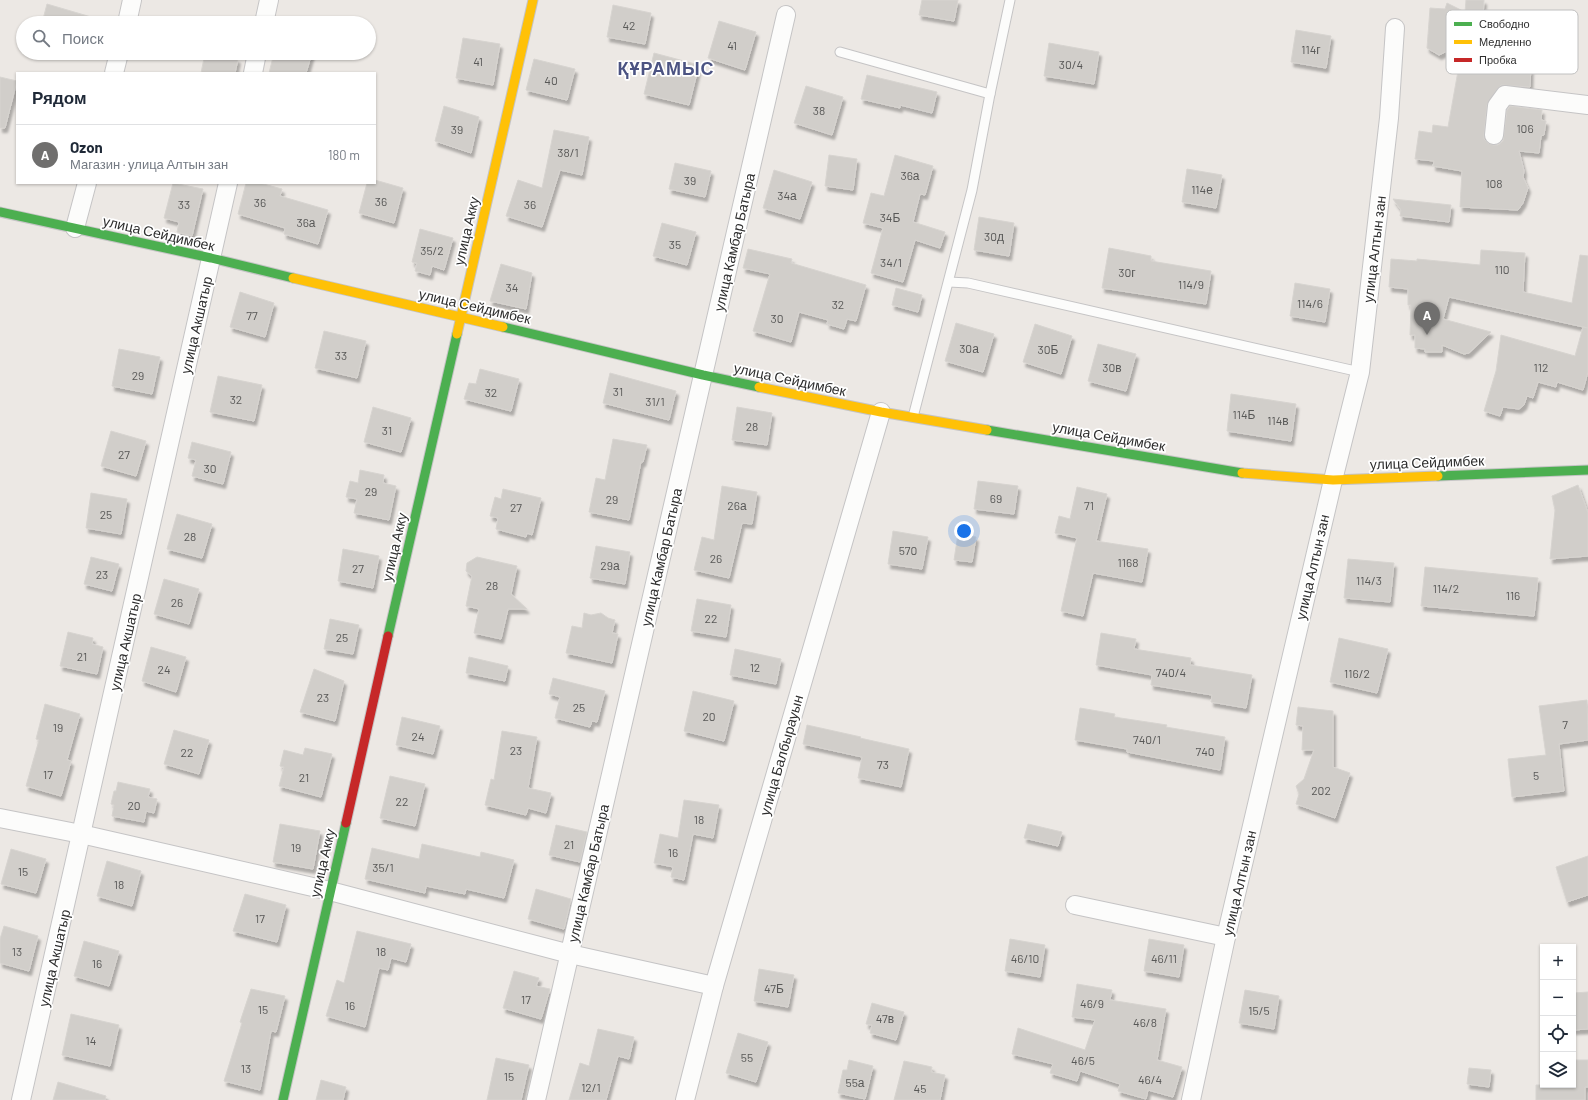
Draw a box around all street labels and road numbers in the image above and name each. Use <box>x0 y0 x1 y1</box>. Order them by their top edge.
street label: улица Камбар Батыра <box>710 171 758 313</box>
street label: улица Алтын зан <box>1359 194 1389 304</box>
street label: улица Акку <box>450 195 482 267</box>
street label: улица Сейдимбек <box>101 212 217 254</box>
street label: улица Акшатыр <box>177 274 216 376</box>
street label: улица Сейдимбек <box>417 285 533 327</box>
street label: улица Сейдимбек <box>732 359 848 399</box>
street label: улица Сейдимбек <box>1051 418 1168 454</box>
street label: улица Сейдимбек <box>1370 451 1485 472</box>
street label: улица Камбар Батыра <box>637 486 685 628</box>
street label: улица Акку <box>378 511 410 583</box>
street label: улица Алтын зан <box>1292 513 1332 621</box>
street label: улица Акшатыр <box>106 591 145 693</box>
street label: улица Балбырауын <box>756 693 806 817</box>
street label: улица Камбар Батыра <box>564 802 612 944</box>
street label: улица Акку <box>306 827 338 899</box>
street label: улица Алтын зан <box>1219 829 1259 937</box>
street label: улица Акшатыр <box>35 907 74 1009</box>

